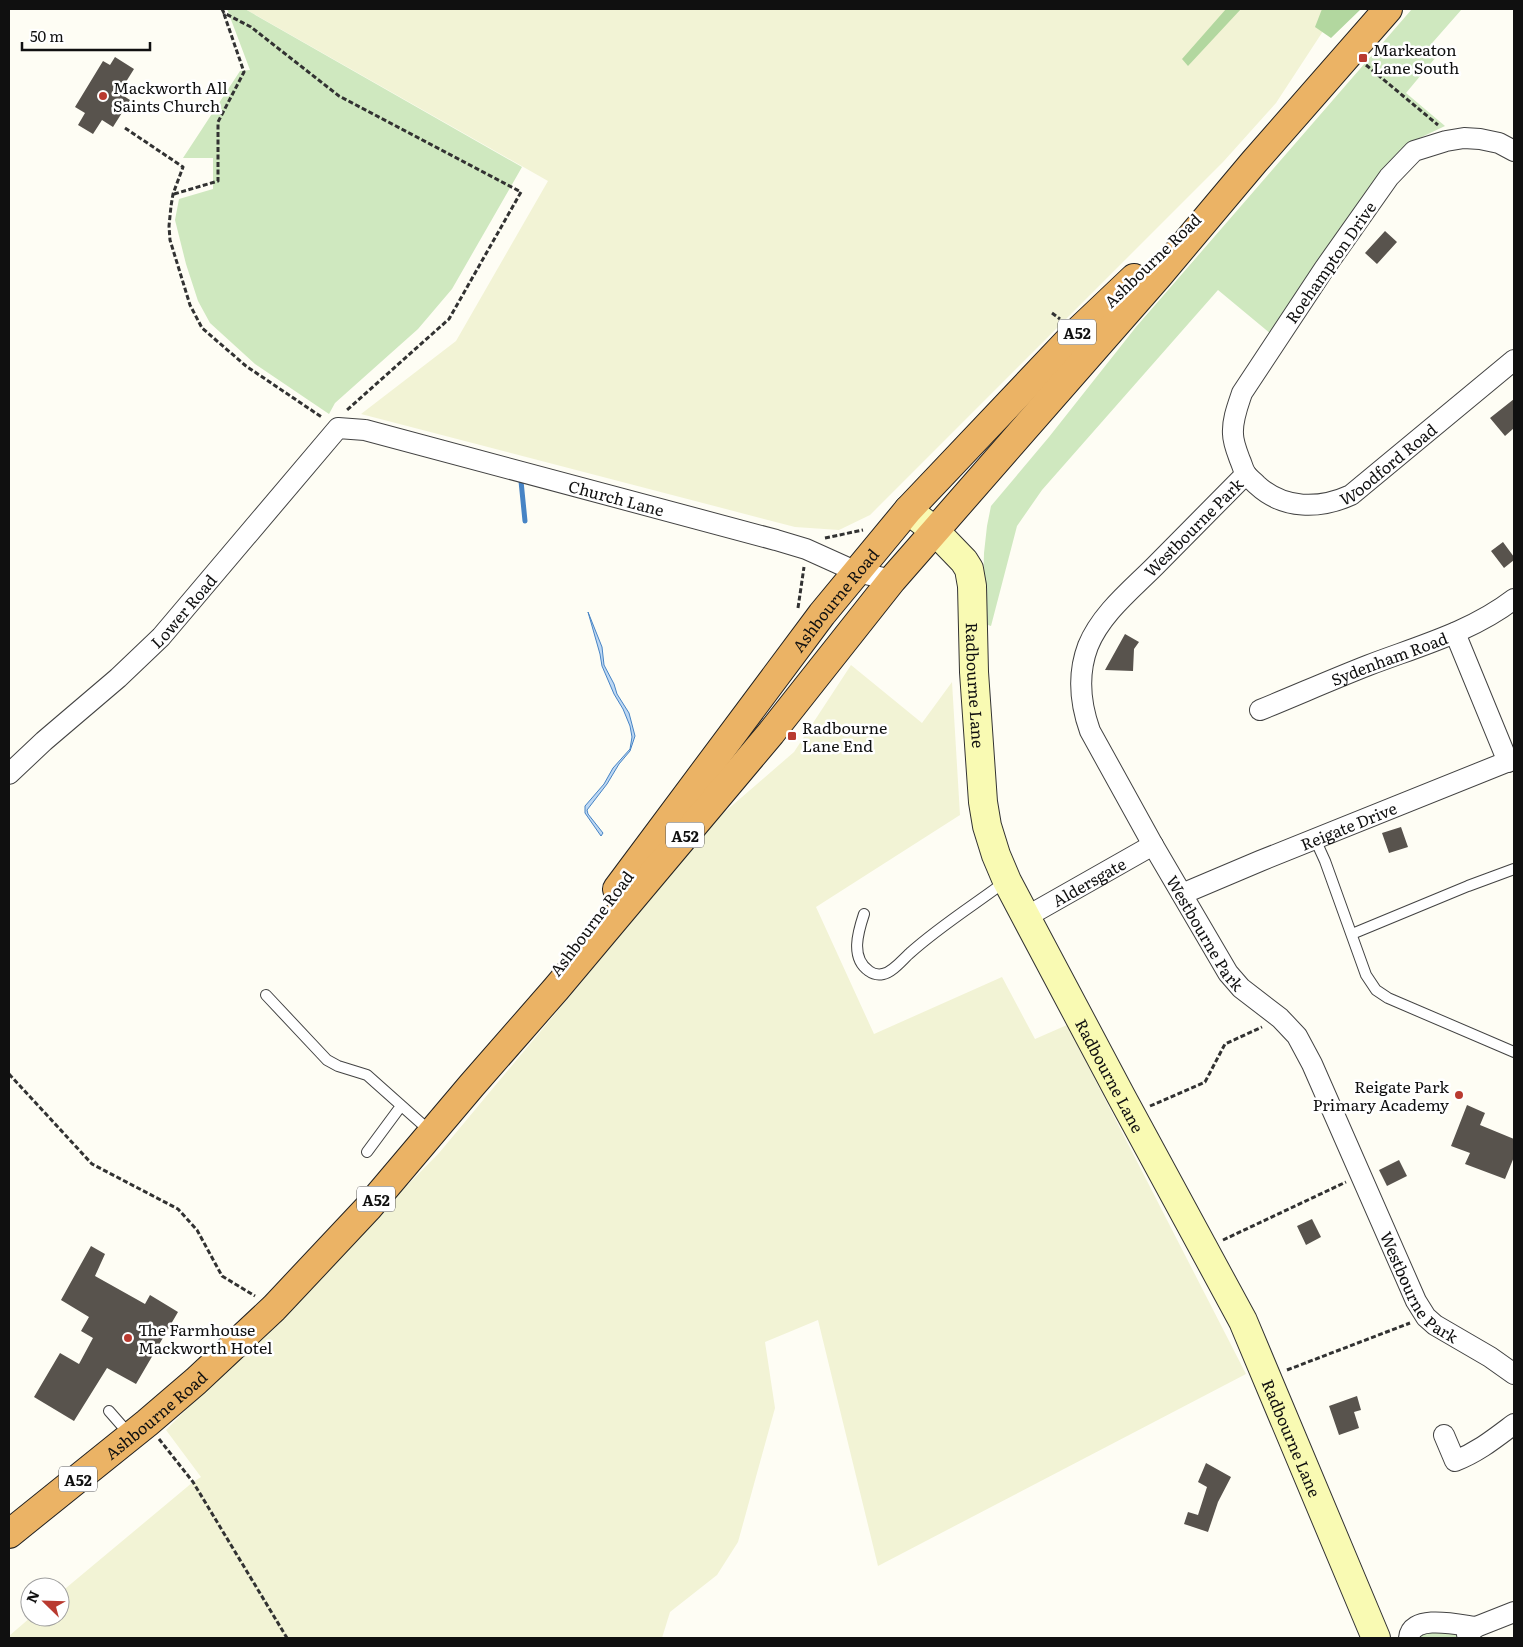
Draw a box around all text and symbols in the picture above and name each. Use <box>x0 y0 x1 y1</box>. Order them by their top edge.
scale bar <box>22 20 150 52</box>
text: 50 m <box>30 24 64 47</box>
place label: Markeaton Lane South <box>1373 37 1460 79</box>
marker: Markeaton Lane South <box>1357 52 1369 64</box>
place label: Mackworth All Saints Church <box>113 75 228 117</box>
marker: Mackworth All Saints Church <box>97 90 109 102</box>
street label: Roehampton Drive <box>1279 196 1381 328</box>
street label: Ashbourne Road <box>1098 207 1206 313</box>
road number: A52 <box>1058 320 1096 344</box>
street label: Woodford Road <box>1336 417 1442 511</box>
street label: Westbourne Park <box>1138 472 1248 582</box>
street label: Church Lane <box>566 473 667 522</box>
street label: Ashbourne Road <box>786 543 884 657</box>
street label: Lower Road <box>145 568 222 653</box>
street label: Radbourne Lane <box>961 622 991 749</box>
street label: Sydenham Road <box>1327 625 1451 691</box>
place label: Radbourne Lane End <box>802 715 887 757</box>
marker: Radbourne Lane End <box>786 730 798 742</box>
street label: Reigate Drive <box>1297 795 1400 856</box>
road number: A52 <box>666 822 704 848</box>
street label: Aldersgate <box>1047 851 1130 912</box>
street label: Ashbourne Road <box>543 865 639 981</box>
street label: Westbourne Park <box>1161 870 1250 996</box>
street label: Radbourne Lane <box>1070 1014 1150 1137</box>
place label: Reigate Park Primary Academy <box>1313 1074 1450 1116</box>
marker: Reigate Park Primary Academy <box>1453 1089 1465 1101</box>
road number: A52 <box>357 1186 395 1212</box>
street label: Westbourne Park <box>1375 1227 1463 1348</box>
place label: The Farmhouse Mackworth Hotel <box>138 1317 272 1359</box>
marker: The Farmhouse Mackworth Hotel <box>122 1332 134 1344</box>
street label: Ashbourne Road <box>99 1365 212 1465</box>
street label: Radbourne Lane <box>1257 1375 1327 1501</box>
road number: A52 <box>59 1466 97 1492</box>
north arrow <box>20 1577 70 1627</box>
text: N <box>21 1587 44 1606</box>

